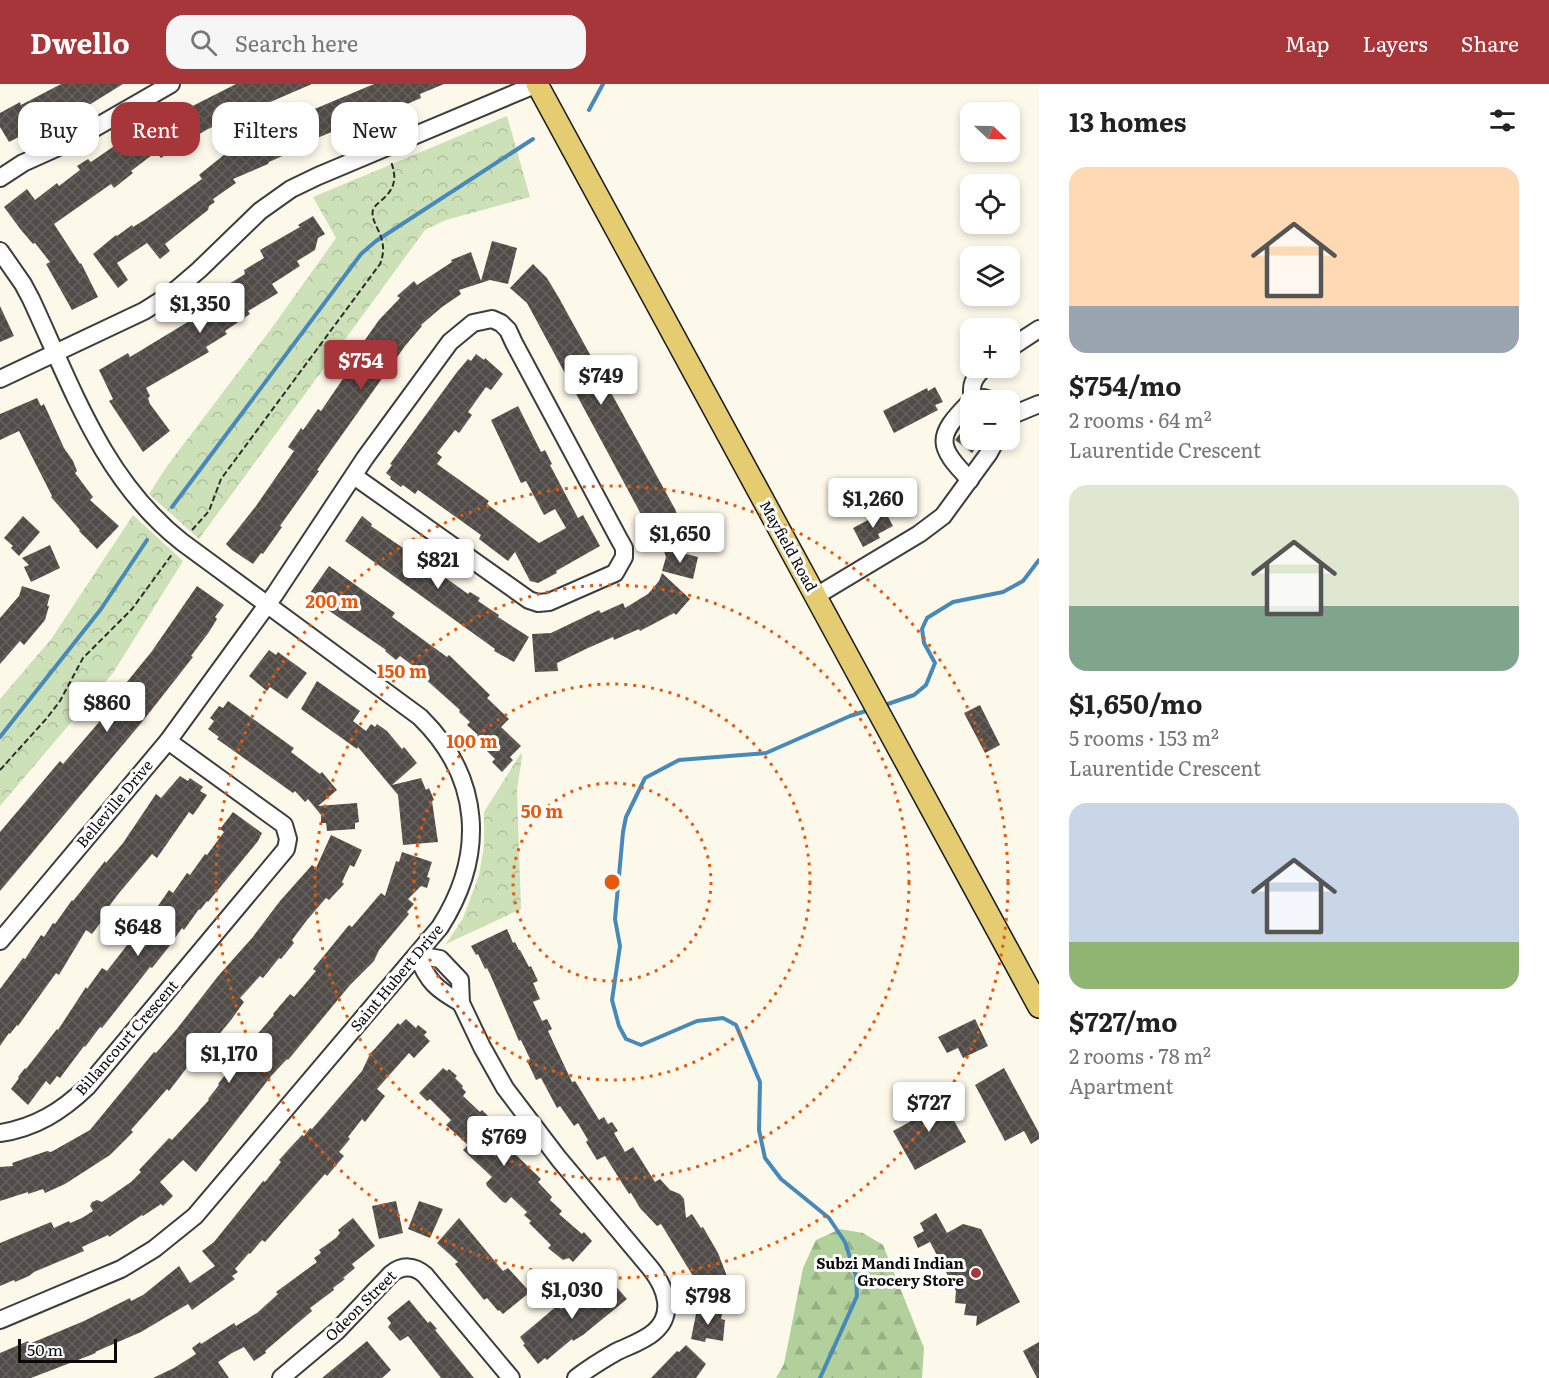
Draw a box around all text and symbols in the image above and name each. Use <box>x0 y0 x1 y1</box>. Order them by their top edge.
search box <box>166 15 586 69</box>
text: Dwello <box>30 21 130 63</box>
icon: search <box>187 26 220 59</box>
text: Search here <box>235 26 358 59</box>
text: Map <box>1285 27 1330 58</box>
text: Layers <box>1363 27 1428 58</box>
text: Share <box>1461 27 1519 58</box>
text: 13 homes <box>1069 101 1187 140</box>
chip: Buy <box>18 102 99 156</box>
chip: Rent <box>111 102 200 156</box>
chip: Filters <box>212 102 319 156</box>
chip: New <box>331 102 418 156</box>
north arrow <box>960 102 1020 162</box>
map controls <box>960 102 1020 450</box>
icon: filters <box>1486 104 1519 137</box>
button: locate <box>960 174 1020 234</box>
icon: home <box>1240 206 1348 314</box>
button: layers <box>960 246 1020 306</box>
pin: $1,350 <box>151 283 249 334</box>
text: $1,350 <box>170 287 230 317</box>
button: + <box>960 318 1020 378</box>
pin: $754 <box>325 340 397 391</box>
text: $754 <box>338 344 384 374</box>
pin: $749 <box>565 355 637 406</box>
text: $749 <box>579 359 623 389</box>
text: $754/mo <box>1069 365 1181 404</box>
button: − <box>960 390 1020 450</box>
text: 2 rooms · 64 m² <box>1069 404 1212 434</box>
text: Laurentide Crescent <box>1069 434 1261 464</box>
pin: $1,260 <box>824 478 922 529</box>
text: $1,260 <box>842 482 904 512</box>
street label: Mayfield Road <box>755 495 824 595</box>
pin: $1,650 <box>631 513 729 564</box>
text: $1,650 <box>649 517 711 547</box>
icon: home <box>1240 524 1348 632</box>
pin: $821 <box>402 539 474 590</box>
text: $821 <box>417 543 459 573</box>
text: 200 m <box>305 587 359 614</box>
text: 150 m <box>377 657 427 684</box>
pin: $860 <box>71 682 143 733</box>
text: $1,650/mo <box>1069 683 1202 722</box>
text: $860 <box>83 686 131 716</box>
text: 5 rooms · 153 m² <box>1069 722 1219 752</box>
text: 100 m <box>446 727 498 754</box>
text: Laurentide Crescent <box>1069 752 1261 782</box>
street label: Belleville Drive <box>70 754 158 852</box>
text: 50 m <box>521 797 563 824</box>
icon: home <box>1240 842 1348 950</box>
centre of rings <box>602 872 622 892</box>
pin: $648 <box>102 906 174 957</box>
text: $648 <box>114 910 162 940</box>
street label: Saint Hubert Drive <box>344 918 448 1036</box>
street label: Billancourt Crescent <box>69 974 183 1100</box>
text: $727/mo <box>1069 1001 1177 1040</box>
pin: $1,170 <box>180 1033 278 1084</box>
text: $1,170 <box>200 1037 258 1067</box>
text: 2 rooms · 78 m² <box>1069 1040 1211 1070</box>
text: Apartment <box>1069 1070 1174 1100</box>
pin: $727 <box>893 1082 965 1133</box>
text: $727 <box>907 1086 951 1116</box>
pin: $769 <box>468 1116 540 1167</box>
text: $769 <box>481 1120 527 1150</box>
place label: Subzi Mandi Indian Grocery Store <box>816 1251 965 1291</box>
street label: Odeon Street <box>319 1264 401 1346</box>
marker: Subzi Mandi Indian Grocery Store <box>969 1266 983 1280</box>
pin: $1,030 <box>523 1269 621 1320</box>
text: $1,030 <box>541 1273 603 1303</box>
pin: $798 <box>672 1275 744 1326</box>
text: $798 <box>685 1279 731 1309</box>
scale bar <box>18 1336 117 1364</box>
text: 50 m <box>27 1337 63 1361</box>

